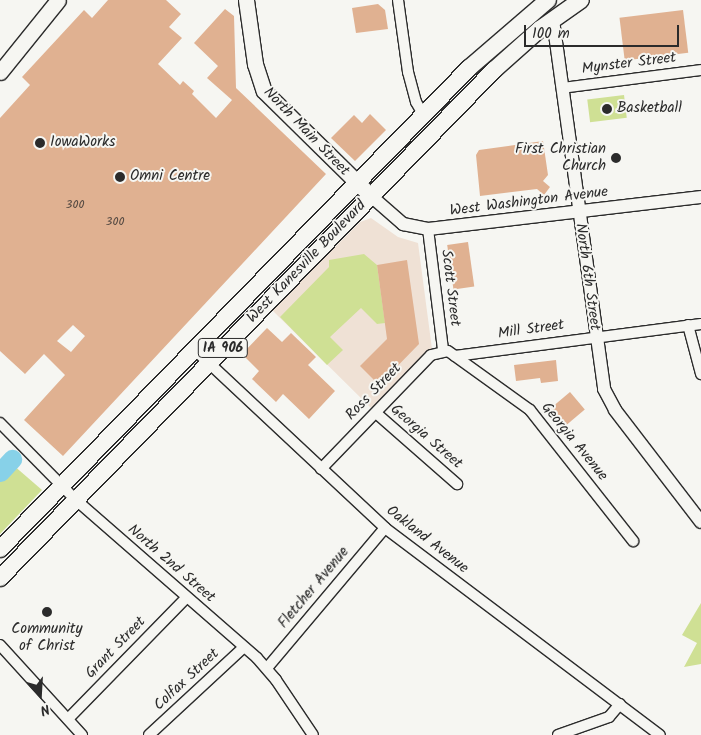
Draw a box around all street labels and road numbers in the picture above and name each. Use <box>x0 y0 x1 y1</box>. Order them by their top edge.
street label: Mynster Street <box>581 49 677 79</box>
street label: North Main Street <box>259 84 353 180</box>
street label: West Washington Avenue <box>449 183 609 221</box>
street label: West Kanesville Boulevard <box>244 197 370 327</box>
street label: North 6th Street <box>571 222 603 332</box>
street label: Scott Street <box>436 249 464 327</box>
street label: Mill Street <box>497 316 565 344</box>
road number: IA 906 <box>197 336 249 359</box>
street label: Ross Street <box>342 360 406 424</box>
street label: Georgia Avenue <box>537 399 611 485</box>
street label: Georgia Street <box>386 401 466 473</box>
street label: Oakland Avenue <box>382 502 472 578</box>
street label: North 2nd Street <box>124 521 218 607</box>
street label: Fletcher Avenue <box>275 544 353 632</box>
street label: Grant Street <box>82 613 150 683</box>
street label: Colfax Street <box>151 645 223 715</box>

